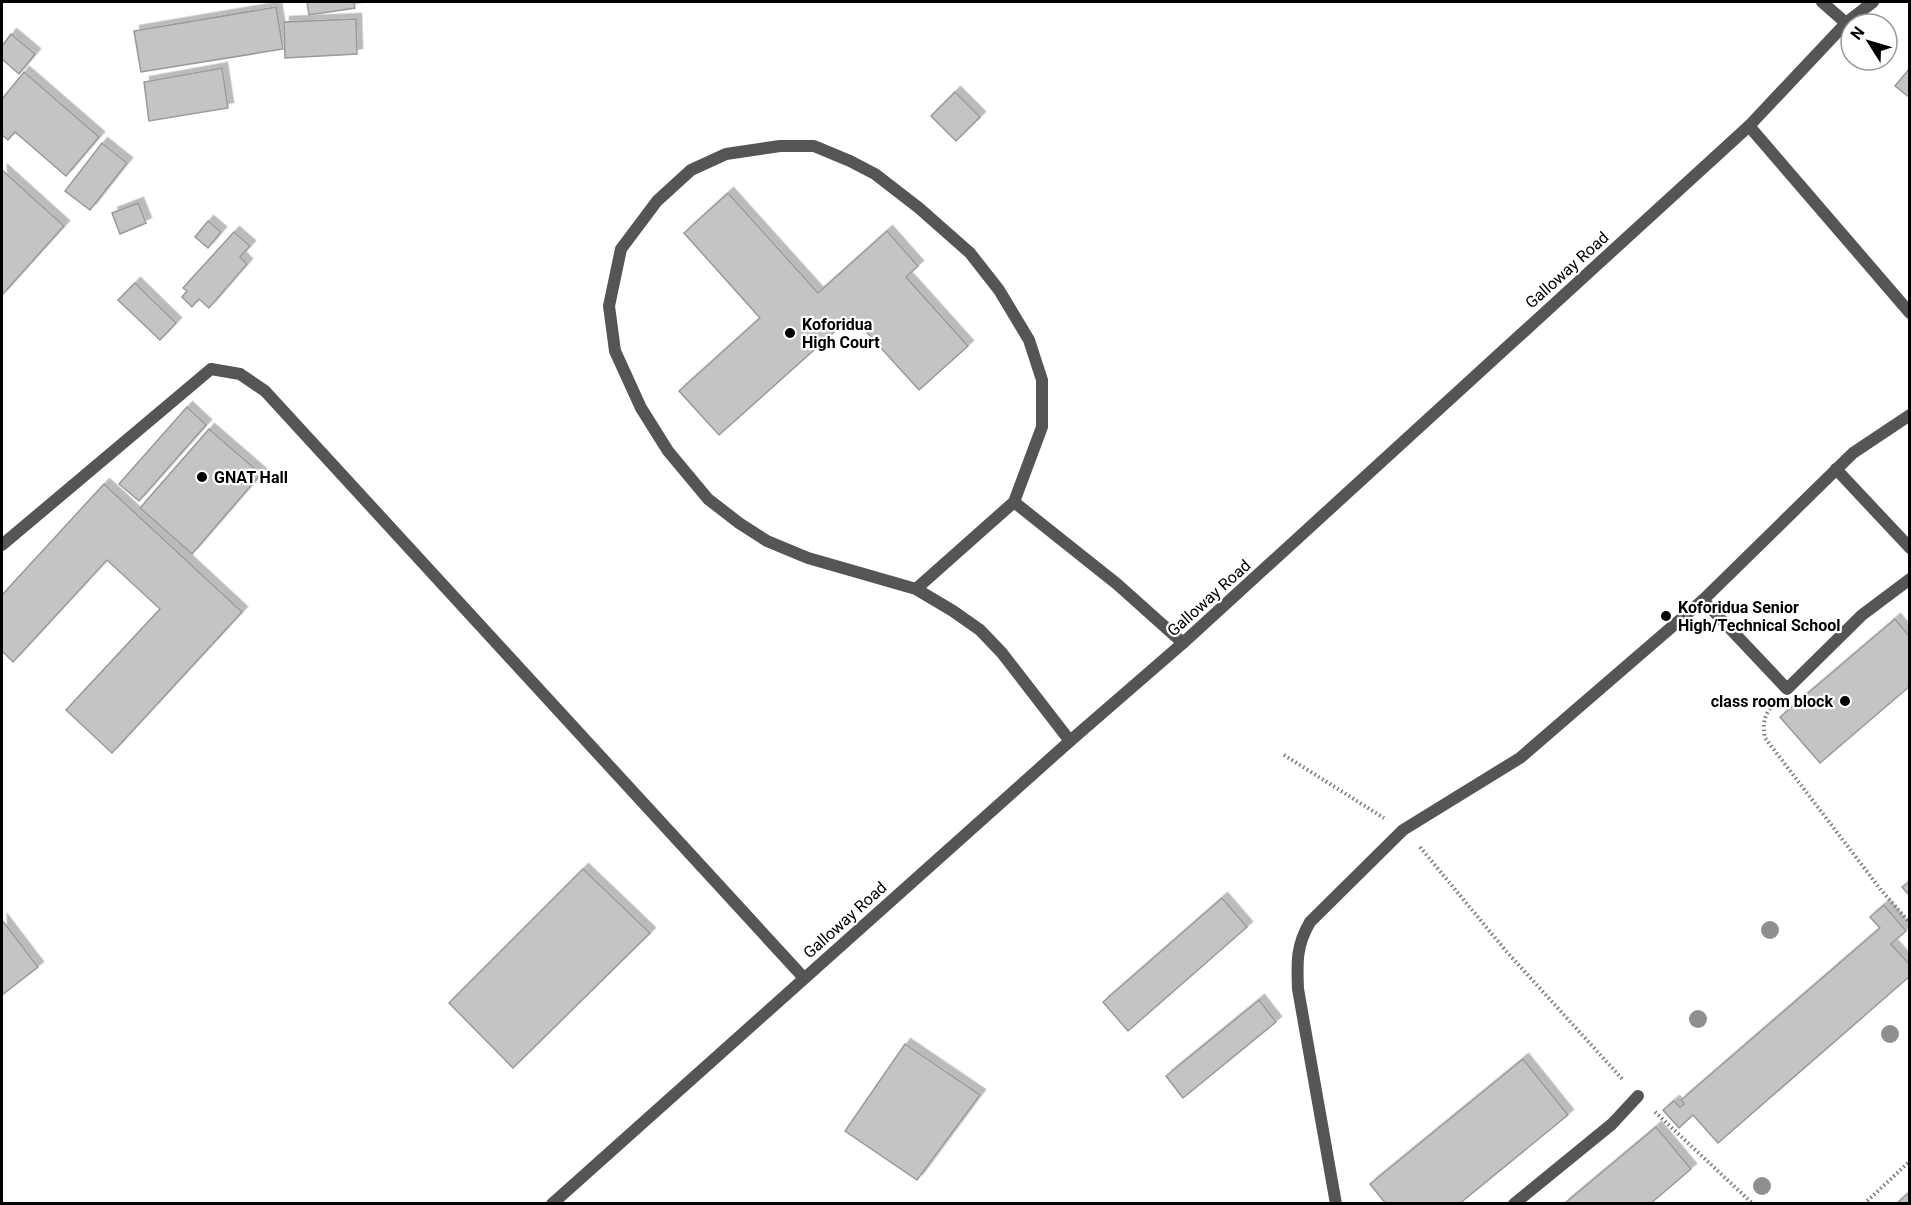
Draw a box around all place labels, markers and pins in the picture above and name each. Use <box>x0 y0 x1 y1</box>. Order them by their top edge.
place label: Koforidua High Court <box>802 315 880 352</box>
marker: Koforidua High Court <box>783 326 797 340</box>
place label: GNAT Hall <box>214 468 288 487</box>
marker: GNAT Hall <box>195 470 209 484</box>
place label: Koforidua Senior High/Technical School <box>1678 598 1840 635</box>
marker: Koforidua Senior High/Technical School <box>1659 609 1673 623</box>
place label: class room block <box>1711 692 1833 711</box>
marker: class room block <box>1838 694 1852 708</box>

